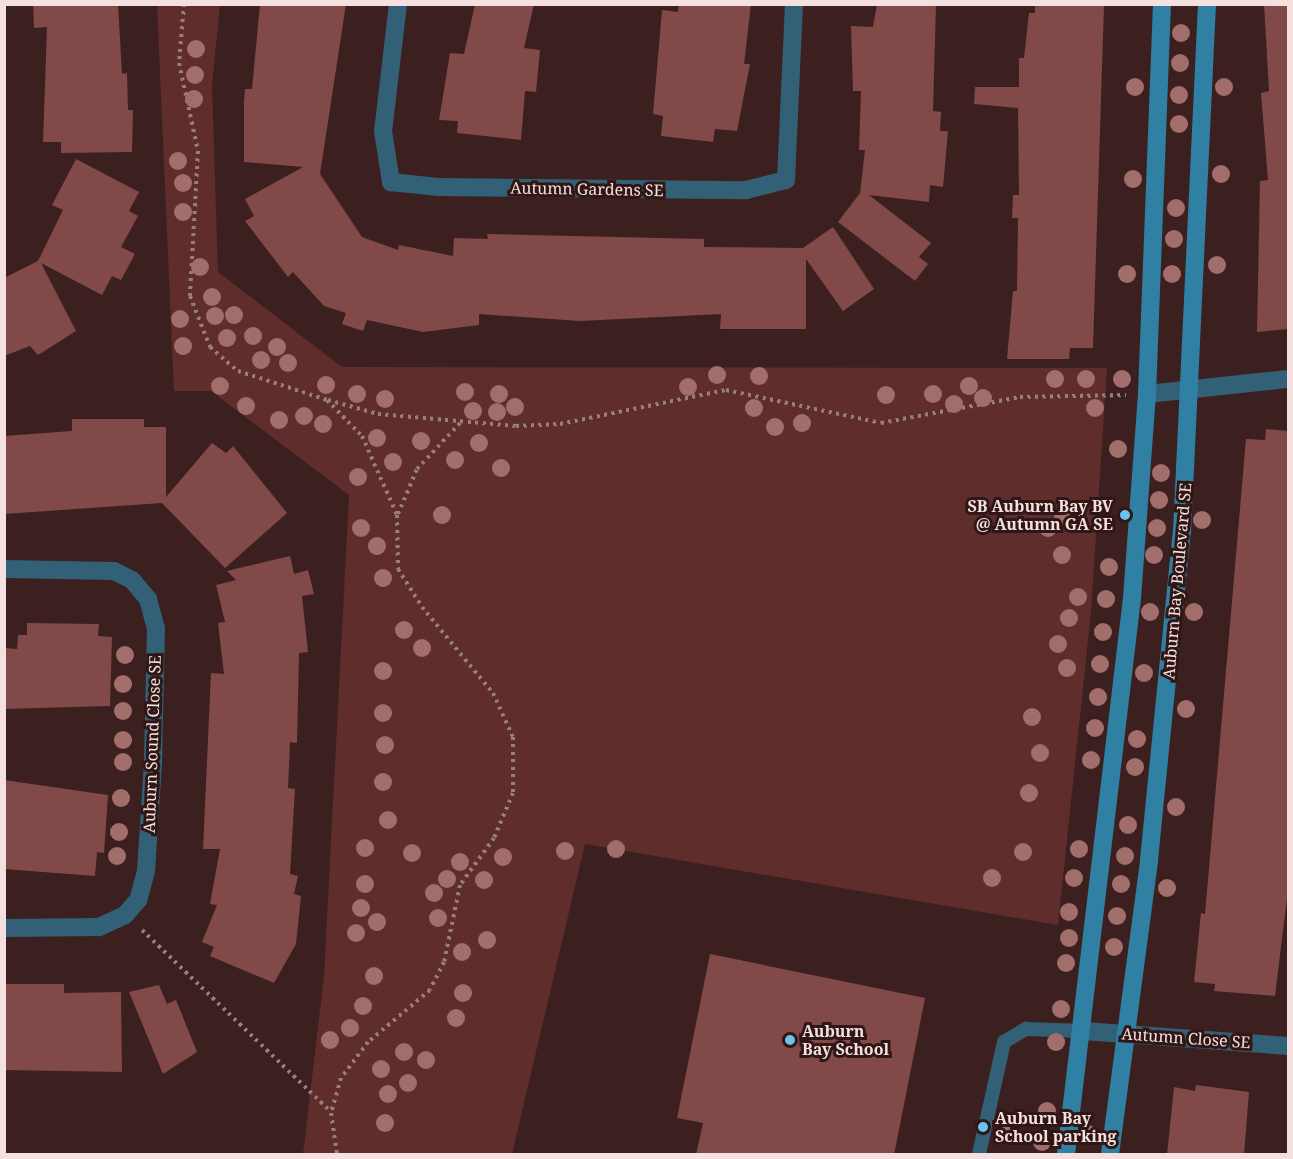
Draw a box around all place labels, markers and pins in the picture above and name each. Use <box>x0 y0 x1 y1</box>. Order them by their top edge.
place label: SB Auburn Bay BV @ Autumn GA SE <box>967 496 1113 534</box>
marker: SB Auburn Bay BV @ Autumn GA SE <box>1118 508 1132 522</box>
place label: Auburn Bay School <box>802 1021 889 1059</box>
marker: Auburn Bay School <box>783 1033 797 1047</box>
place label: Auburn Bay School parking <box>995 1108 1117 1146</box>
marker: Auburn Bay School parking <box>976 1120 990 1134</box>

